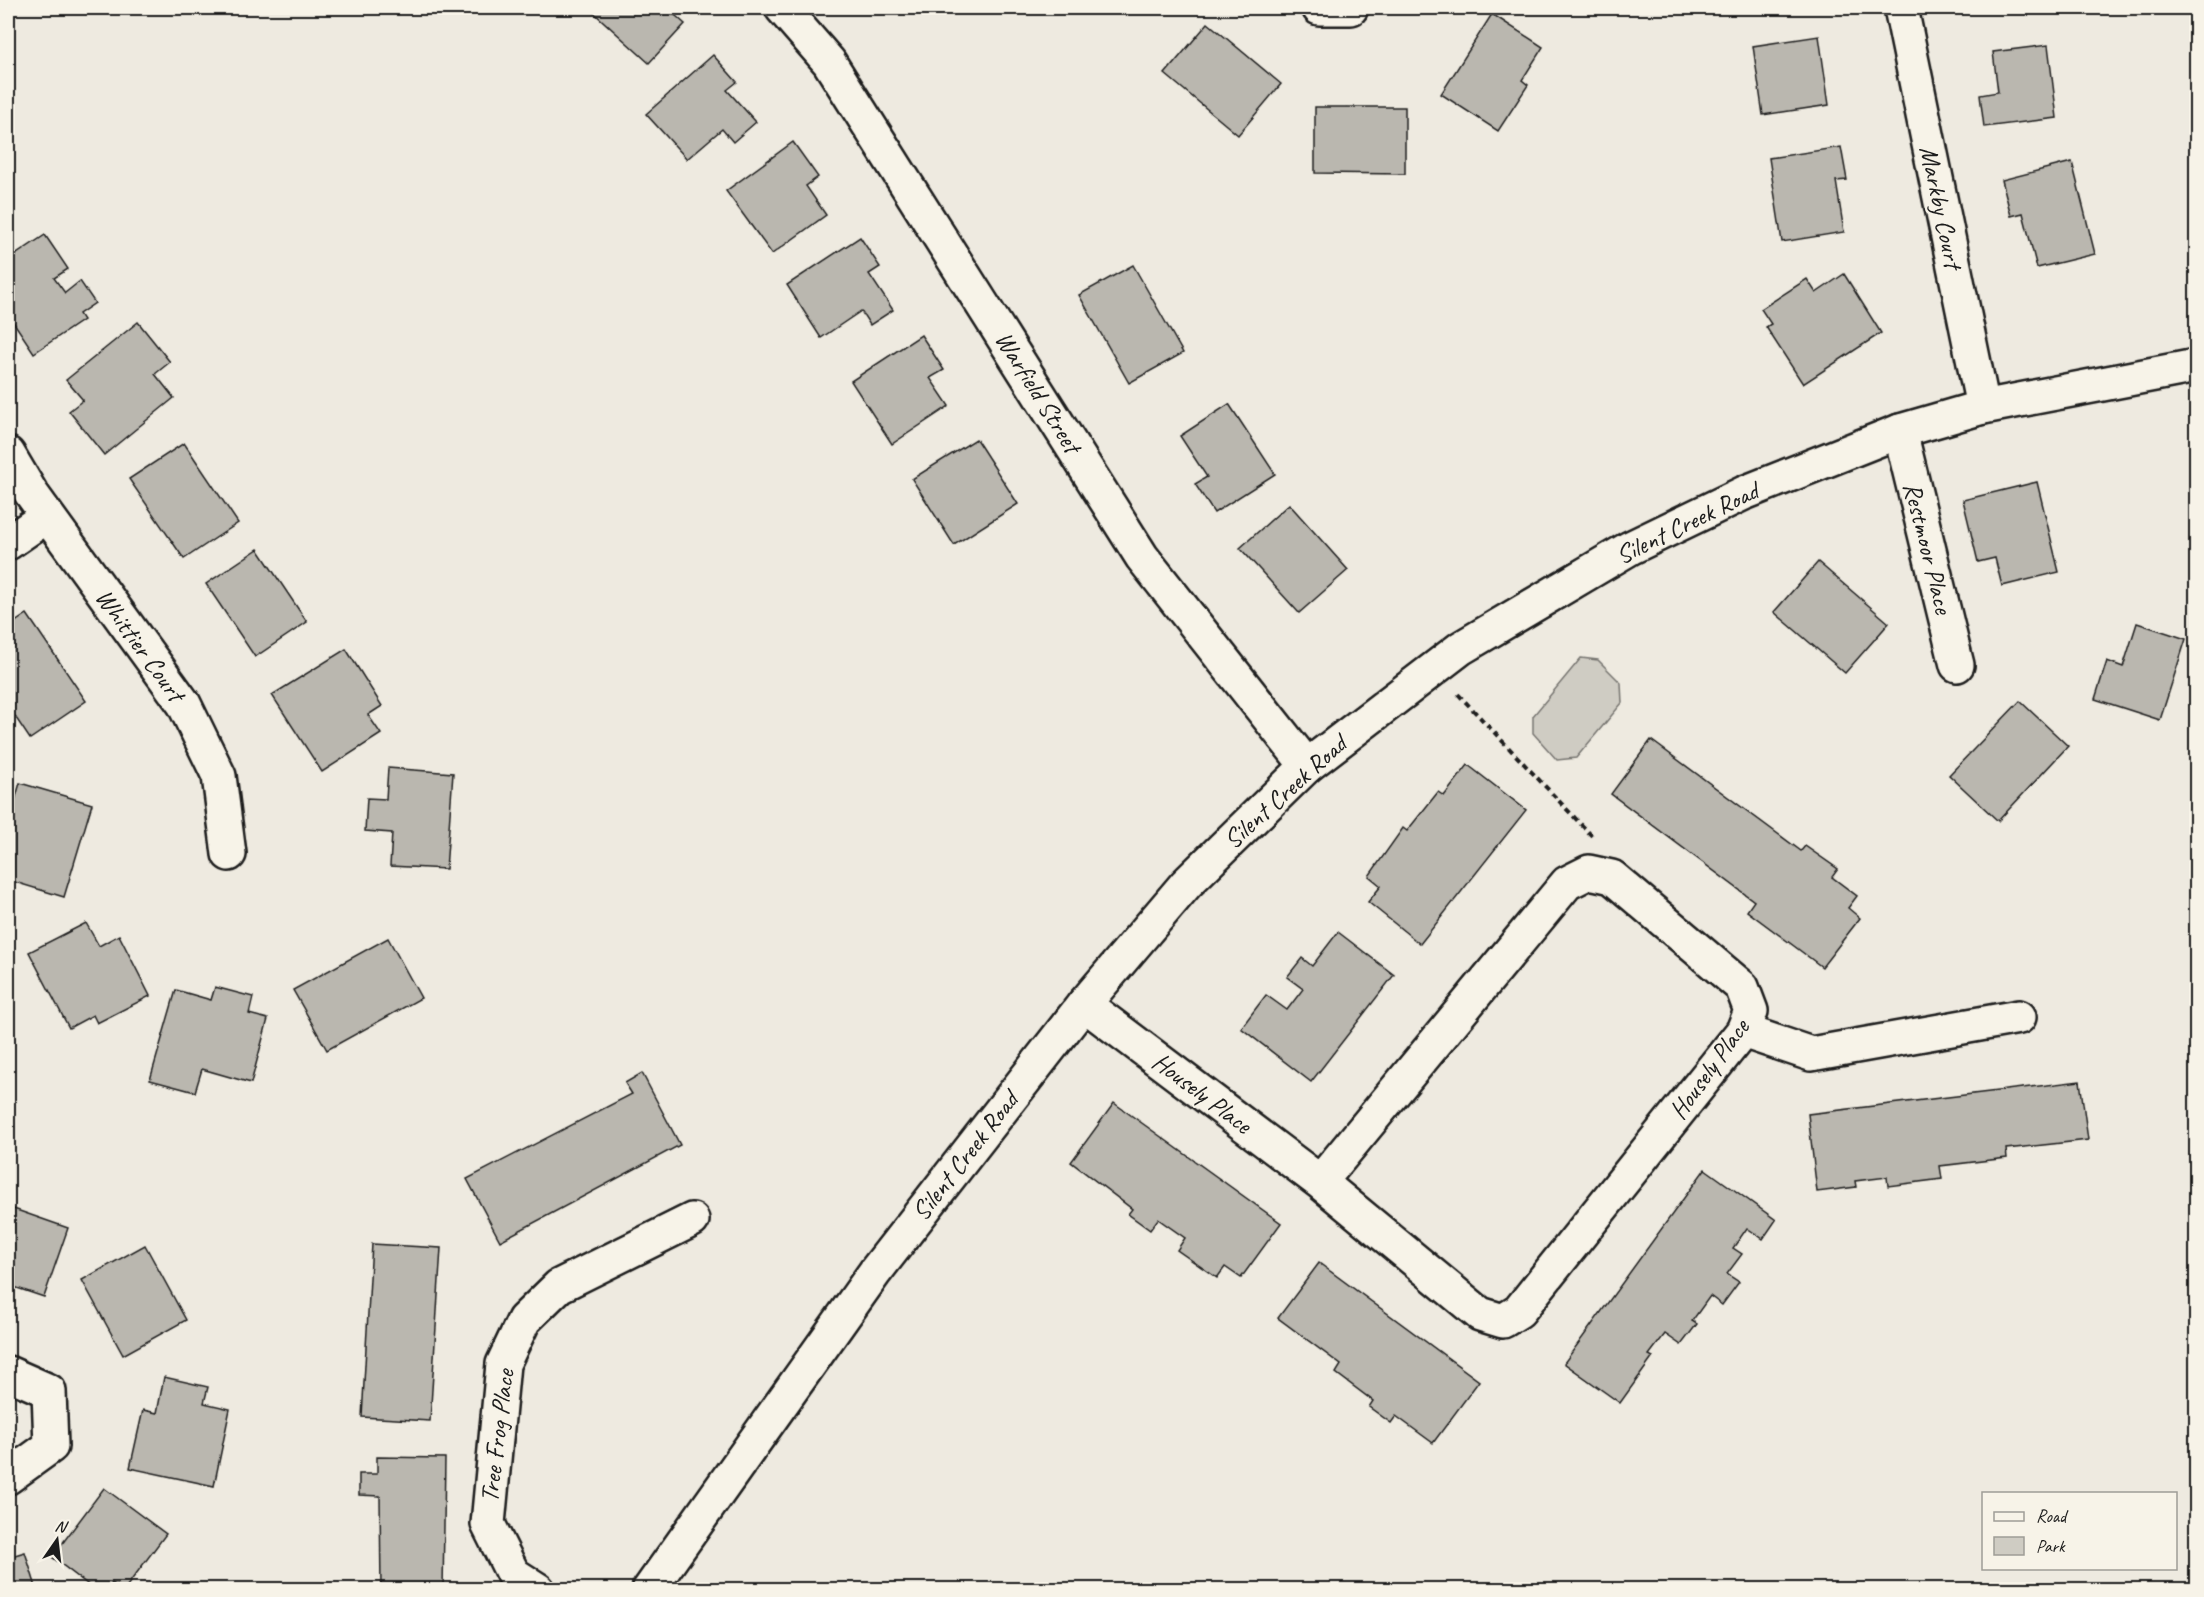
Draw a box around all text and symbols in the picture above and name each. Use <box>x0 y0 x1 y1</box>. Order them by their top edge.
street label: Markby Court <box>1912 143 1971 275</box>
street label: Warfield Street <box>988 325 1090 462</box>
street label: Silent Creek Road <box>1610 473 1767 572</box>
street label: Restmoor Place <box>1896 479 1961 619</box>
street label: Whittier Court <box>88 582 194 711</box>
street label: Silent Creek Road <box>1216 725 1356 856</box>
street label: Housely Place <box>1662 1011 1757 1126</box>
street label: Housely Place <box>1146 1045 1259 1142</box>
street label: Silent Creek Road <box>904 1082 1028 1227</box>
street label: Tree Frog Place <box>472 1366 522 1504</box>
legend <box>1982 1492 2177 1570</box>
text: Road <box>2036 1505 2069 1527</box>
north arrow <box>27 1510 87 1570</box>
text: N <box>53 1516 71 1538</box>
text: Park <box>2036 1535 2066 1557</box>

